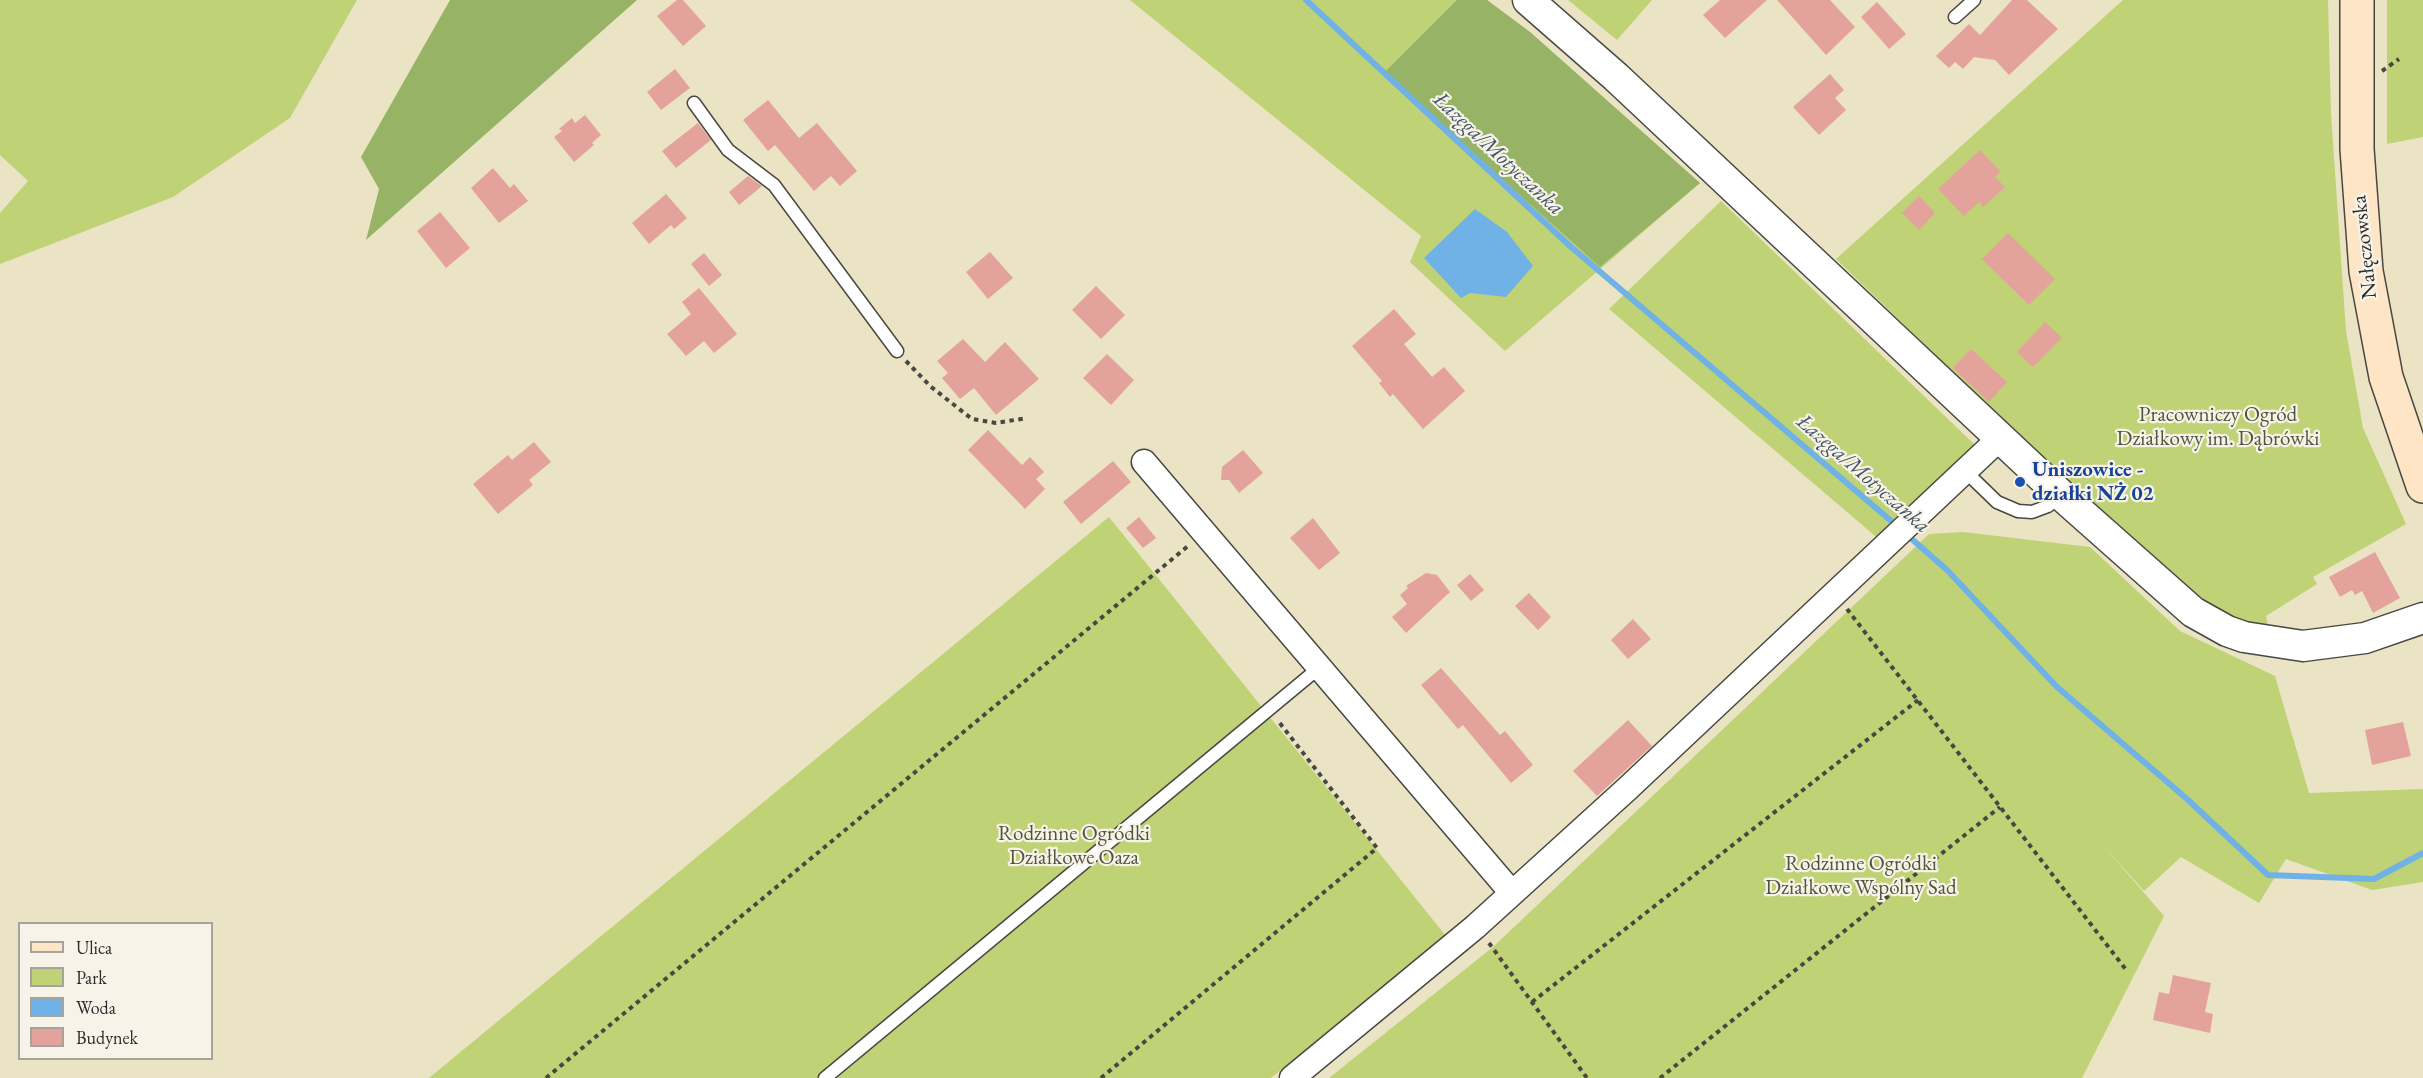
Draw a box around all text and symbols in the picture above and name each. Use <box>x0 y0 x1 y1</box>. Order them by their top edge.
water label: Łazęga/Motyczanka <box>1427 87 1569 221</box>
street label: Nałęczowska <box>2347 194 2383 300</box>
park label: Pracowniczy Ogród Działkowy im. Dąbrówki <box>2117 402 2319 452</box>
water label: Łazęga/Motyczanka <box>1791 409 1935 539</box>
place label: Uniszowice - działki NŻ 02 <box>2032 457 2154 507</box>
marker: Uniszowice - działki NŻ 02 <box>2013 475 2027 489</box>
park label: Rodzinne Ogródki Działkowe Oaza <box>998 821 1150 871</box>
park label: Rodzinne Ogródki Działkowe Wspólny Sad <box>1765 851 1957 901</box>
legend <box>18 922 213 1060</box>
text: Ulica <box>76 936 112 959</box>
text: Park <box>76 966 107 989</box>
text: Woda <box>76 996 116 1019</box>
text: Budynek <box>76 1026 138 1049</box>

